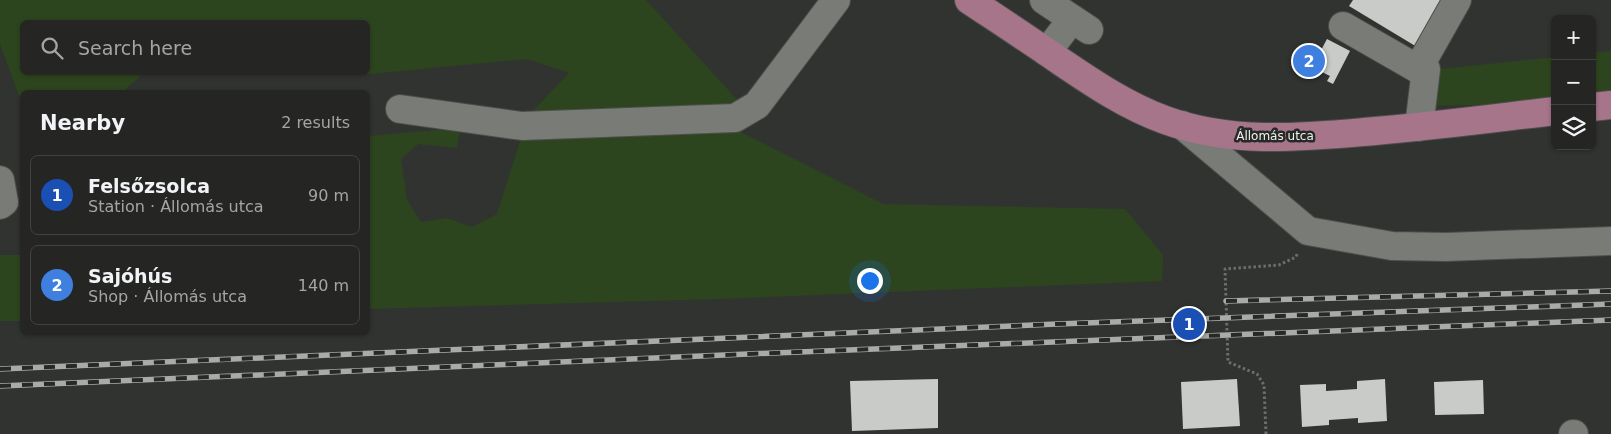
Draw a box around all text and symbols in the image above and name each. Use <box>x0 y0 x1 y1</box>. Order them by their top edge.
map controls <box>1551 15 1596 150</box>
button: + <box>1551 15 1596 60</box>
search box <box>20 20 370 75</box>
icon: search <box>38 34 66 62</box>
text: Search here <box>78 37 192 59</box>
pin: 2 <box>1293 42 1325 80</box>
button: − <box>1551 60 1596 105</box>
button: layers <box>1551 105 1596 150</box>
text: Nearby <box>40 111 125 135</box>
text: 2 results <box>281 113 350 132</box>
street label: Állomás utca <box>1236 128 1314 143</box>
text: Felsőzsolca <box>88 175 210 197</box>
text: 1 <box>51 186 63 205</box>
text: 90 m <box>308 186 349 205</box>
text: Station · Állomás utca <box>88 197 264 216</box>
text: Sajóhús <box>88 265 172 287</box>
your location <box>857 268 883 294</box>
text: 2 <box>51 276 63 295</box>
text: 140 m <box>298 276 349 295</box>
text: Shop · Állomás utca <box>88 287 247 306</box>
pin: 1 <box>1173 305 1205 343</box>

